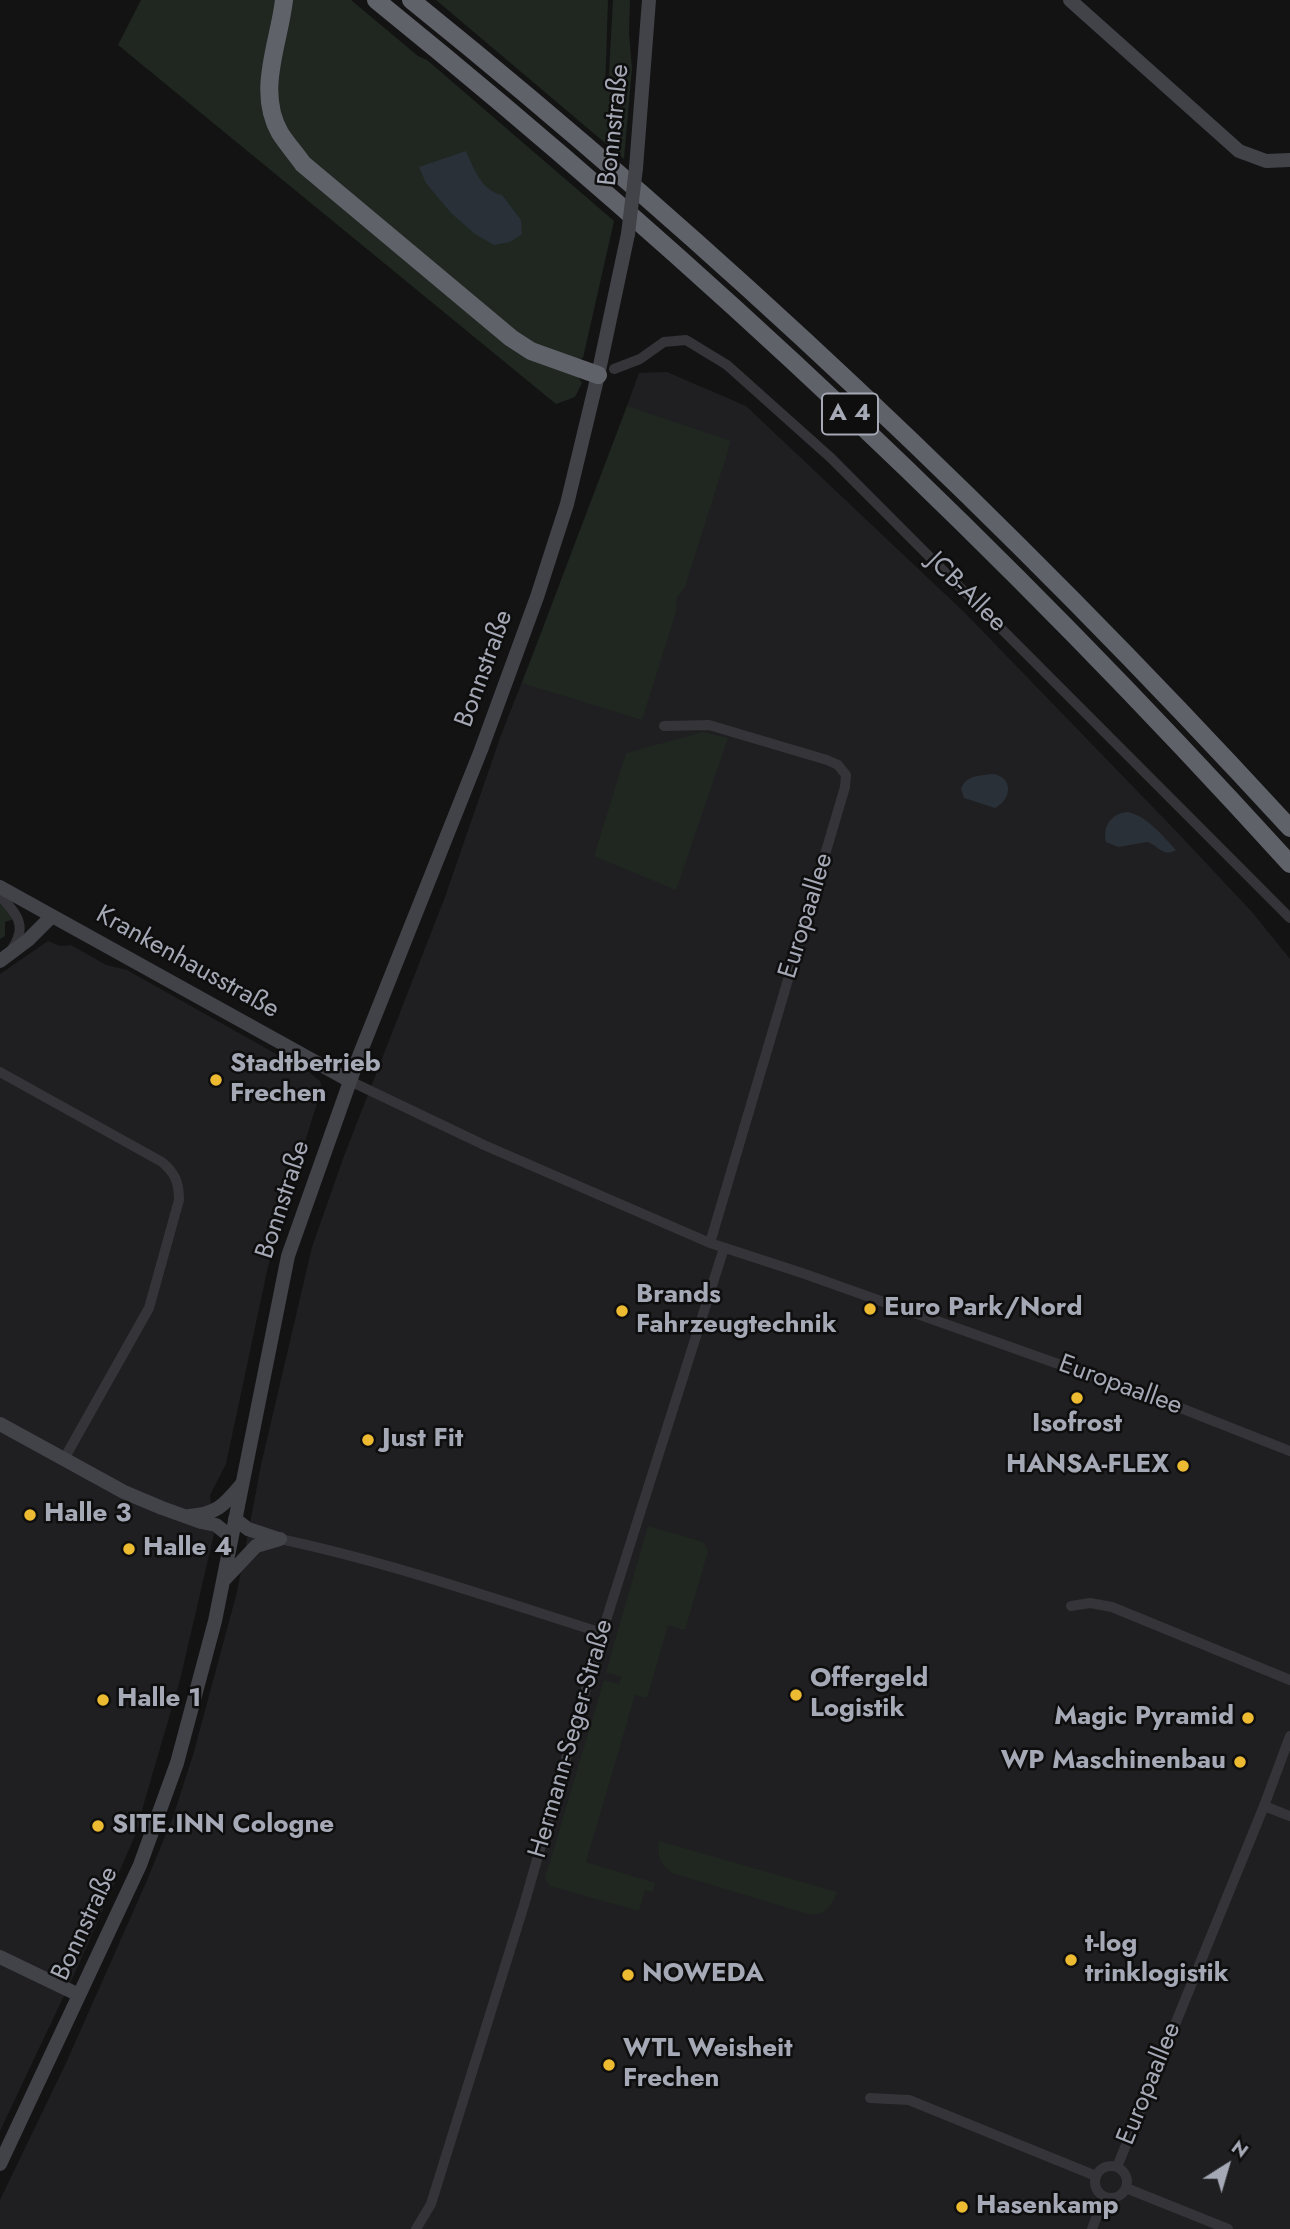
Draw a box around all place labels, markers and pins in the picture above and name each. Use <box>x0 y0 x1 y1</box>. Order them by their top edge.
place label: Stadtbetrieb Frechen <box>230 1049 381 1110</box>
marker: Stadtbetrieb Frechen <box>208 1072 224 1088</box>
place label: Brands Fahrzeugtechnik <box>636 1280 837 1342</box>
place label: Euro Park/Nord <box>884 1293 1082 1325</box>
marker: Euro Park/Nord <box>862 1301 878 1317</box>
marker: Brands Fahrzeugtechnik <box>614 1303 630 1319</box>
marker: Isofrost <box>1069 1390 1085 1406</box>
place label: Isofrost <box>1032 1409 1122 1441</box>
place label: Just Fit <box>382 1424 463 1456</box>
marker: Just Fit <box>360 1432 376 1448</box>
place label: HANSA-FLEX <box>1006 1450 1169 1482</box>
marker: HANSA-FLEX <box>1175 1458 1191 1474</box>
place label: Halle 3 <box>44 1499 131 1531</box>
marker: Halle 3 <box>22 1507 38 1523</box>
place label: Halle 4 <box>143 1533 232 1565</box>
marker: Halle 4 <box>121 1541 137 1557</box>
place label: Offergeld Logistik <box>810 1664 928 1726</box>
place label: Halle 1 <box>117 1684 201 1716</box>
marker: Offergeld Logistik <box>788 1687 804 1703</box>
marker: Halle 1 <box>95 1692 111 1708</box>
place label: Magic Pyramid <box>1054 1702 1234 1734</box>
marker: Magic Pyramid <box>1240 1710 1256 1726</box>
place label: WP Maschinenbau <box>1001 1746 1226 1778</box>
marker: WP Maschinenbau <box>1232 1754 1248 1770</box>
place label: SITE.INN Cologne <box>112 1810 334 1842</box>
marker: SITE.INN Cologne <box>90 1818 106 1834</box>
place label: t-log trinklogistik <box>1085 1929 1229 1990</box>
marker: t-log trinklogistik <box>1063 1952 1079 1968</box>
place label: NOWEDA <box>642 1959 764 1991</box>
marker: NOWEDA <box>620 1967 636 1983</box>
place label: WTL Weisheit Frechen <box>623 2034 793 2096</box>
marker: WTL Weisheit Frechen <box>601 2057 617 2073</box>
place label: Hasenkamp <box>976 2191 1119 2223</box>
marker: Hasenkamp <box>954 2199 970 2215</box>

